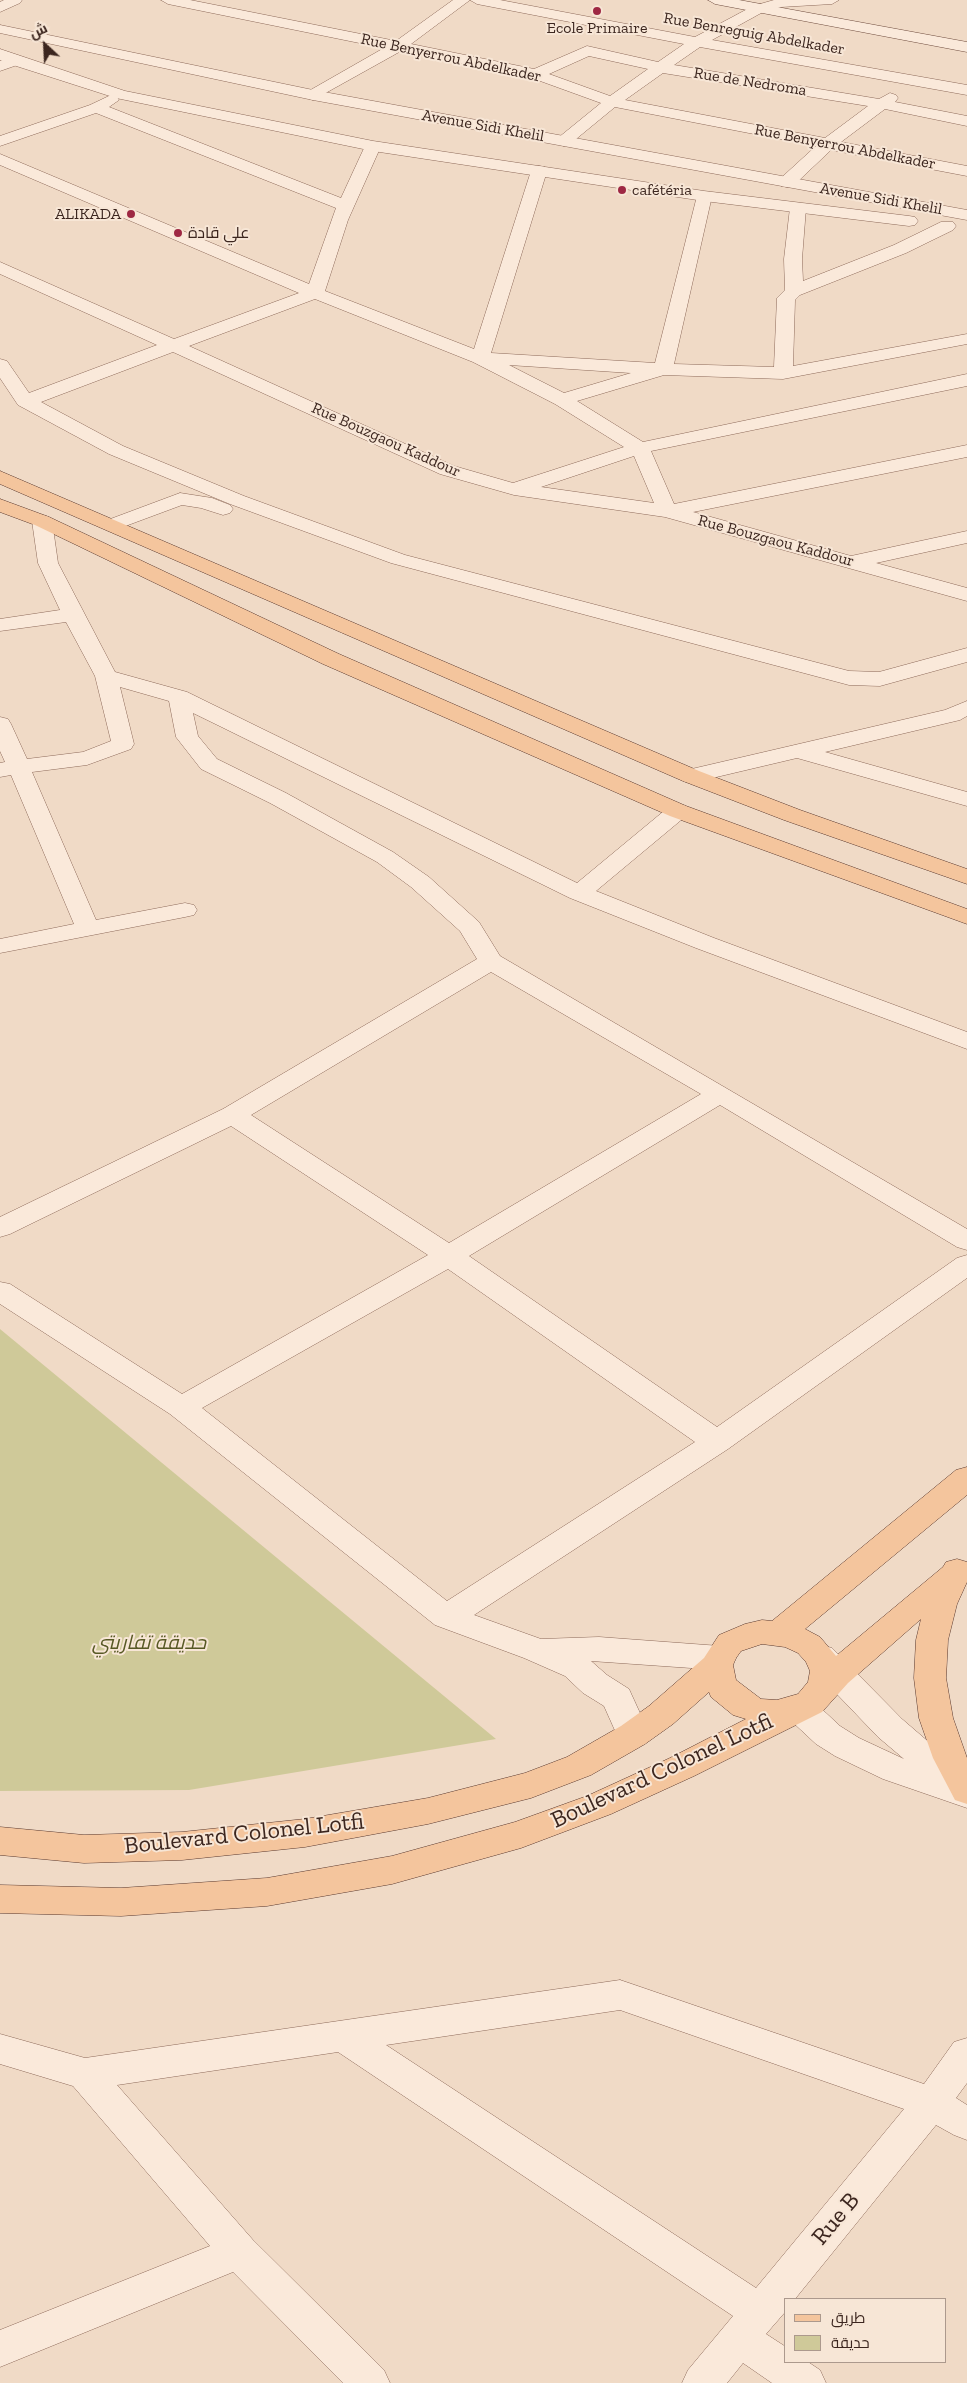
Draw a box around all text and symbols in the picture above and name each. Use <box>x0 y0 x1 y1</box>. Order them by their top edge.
marker: Ecole Primaire <box>591 5 603 17</box>
street label: Rue Benreguig Abdelkader <box>662 9 846 59</box>
place label: Ecole Primaire <box>546 18 648 38</box>
text: ش <box>27 19 50 42</box>
north arrow <box>20 20 70 70</box>
street label: Rue Benyerrou Abdelkader <box>359 29 543 87</box>
street label: Rue de Nedroma <box>692 64 808 100</box>
street label: Avenue Sidi Khelil <box>420 106 546 146</box>
street label: Rue Benyerrou Abdelkader <box>753 120 937 174</box>
street label: Avenue Sidi Khelil <box>818 179 944 219</box>
place label: cafétéria <box>632 180 692 200</box>
marker: cafétéria <box>616 184 628 196</box>
place label: ALIKADA <box>55 204 121 224</box>
marker: ALIKADA <box>125 208 137 220</box>
place label: علي قادة <box>188 223 249 243</box>
marker: علي قادة <box>172 227 184 239</box>
street label: Rue Bouzgaou Kaddour <box>309 398 463 482</box>
street label: Rue Bouzgaou Kaddour <box>696 511 856 571</box>
park label: حديقة تفاريتي <box>92 1631 206 1655</box>
street label: Boulevard Colonel Lotfi <box>547 1707 777 1835</box>
street label: Boulevard Colonel Lotfi <box>122 1807 366 1861</box>
street label: Rue B <box>806 2187 866 2251</box>
legend <box>784 2298 947 2363</box>
text: طريق <box>831 2309 865 2327</box>
text: حديقة <box>831 2334 870 2352</box>

